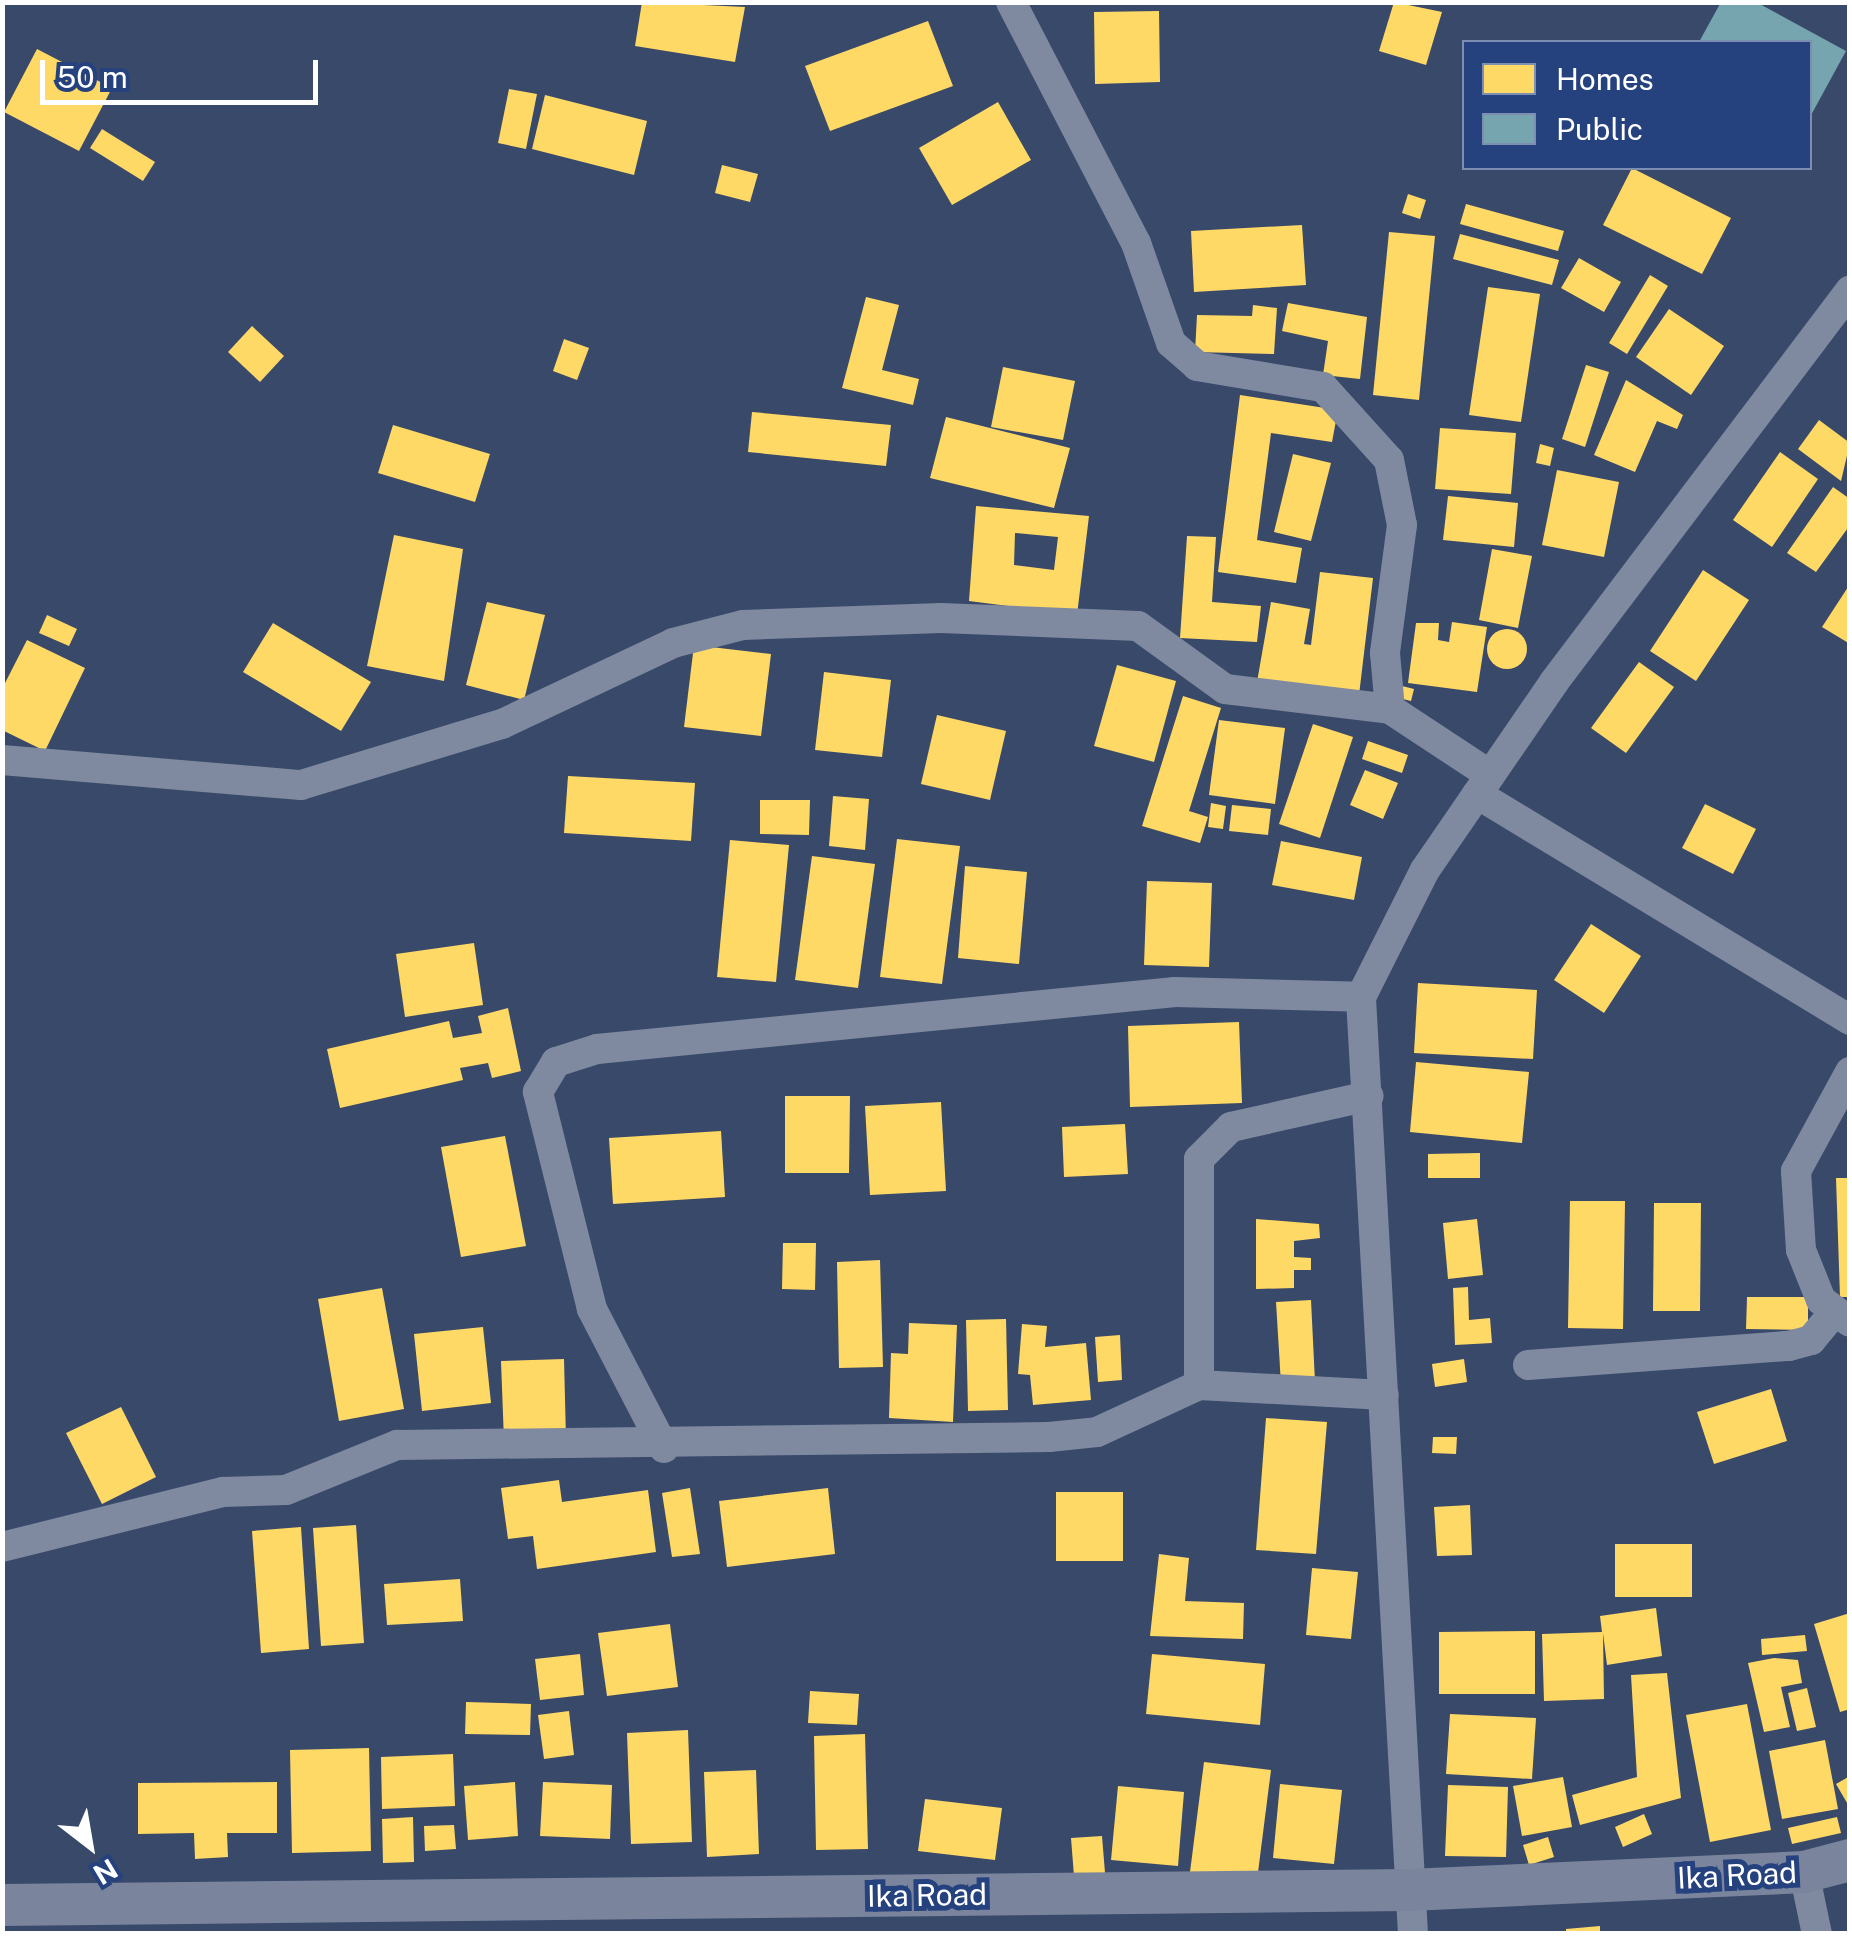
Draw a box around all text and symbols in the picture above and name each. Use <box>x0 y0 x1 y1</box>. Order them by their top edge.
scale bar <box>45 40 322 102</box>
legend <box>1462 40 1812 170</box>
text: 50 m <box>57 59 128 95</box>
text: Homes <box>1556 61 1654 97</box>
text: Public <box>1556 111 1643 147</box>
north arrow <box>40 1796 140 1896</box>
text: N <box>88 1852 124 1892</box>
street label: Ika Road <box>1676 1854 1798 1896</box>
street label: Ika Road <box>867 1876 987 1914</box>

